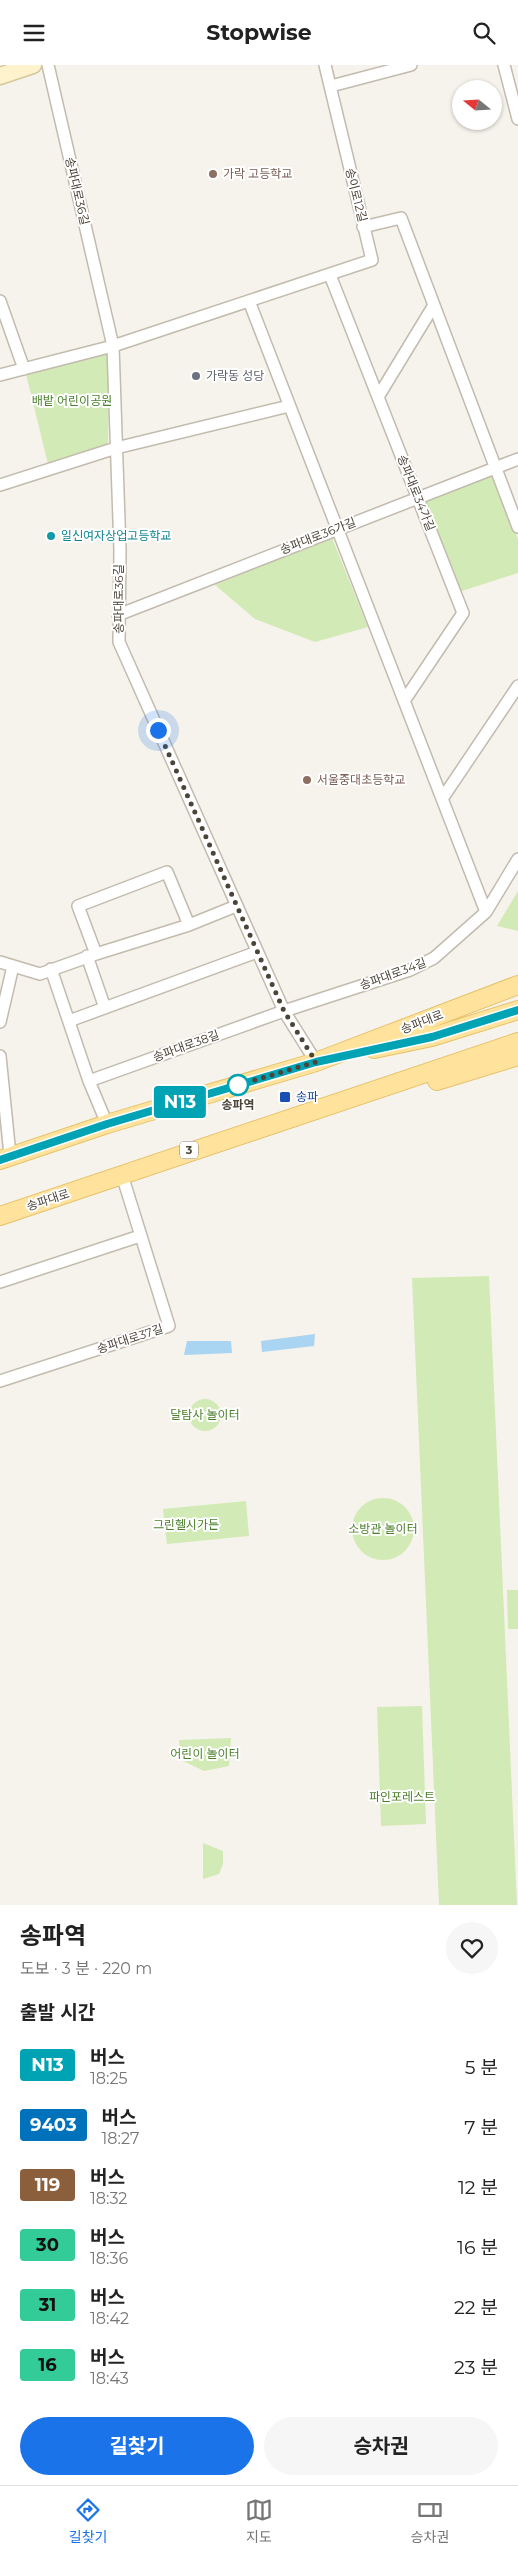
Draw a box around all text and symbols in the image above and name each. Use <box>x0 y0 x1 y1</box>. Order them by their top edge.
icon: menu <box>20 19 48 47</box>
text: Stopwise <box>206 19 312 46</box>
icon: search <box>470 19 498 47</box>
north arrow <box>452 80 502 130</box>
map controls <box>452 80 502 130</box>
street label: 송파대로36길 <box>62 155 93 226</box>
place label: 가락 고등학교 <box>223 166 292 181</box>
street label: 송이로12길 <box>343 166 370 224</box>
marker: 가락 고등학교 <box>207 168 219 180</box>
place label: 가락동 성당 <box>206 368 264 383</box>
marker: 가락동 성당 <box>190 370 202 382</box>
park label: 배밭 어린이공원 <box>32 393 112 408</box>
street label: 송파대로34가길 <box>394 452 439 533</box>
street label: 송파대로36가길 <box>278 514 358 557</box>
place label: 일신여자상업고등학교 <box>61 528 171 543</box>
marker: 일신여자상업고등학교 <box>45 530 57 542</box>
street label: 송파대로36길 <box>111 564 126 634</box>
your location <box>146 718 171 743</box>
place label: 서울중대초등학교 <box>317 772 405 787</box>
marker: 서울중대초등학교 <box>301 774 313 786</box>
street label: 송파대로34길 <box>357 955 428 993</box>
street label: 송파대로 <box>399 1007 445 1036</box>
street label: 송파대로38길 <box>151 1027 221 1064</box>
marker: 송파역 <box>227 1074 249 1096</box>
line badge: N13 <box>151 1086 209 1118</box>
place label: 송파 <box>296 1089 318 1104</box>
marker: 송파 <box>278 1090 292 1104</box>
text: N13 <box>164 1091 196 1113</box>
place label: 송파역 <box>221 1097 255 1112</box>
road number: 3 <box>180 1141 198 1159</box>
street label: 송파대로 <box>25 1186 71 1213</box>
street label: 송파대로37길 <box>95 1321 165 1356</box>
park label: 달탐사 놀이터 <box>170 1407 240 1422</box>
park label: 그린헬시가든 <box>153 1517 219 1532</box>
park label: 소방관 놀이터 <box>348 1521 418 1536</box>
park label: 어린이 놀이터 <box>170 1746 240 1761</box>
park label: 파인포레스트 <box>369 1789 435 1804</box>
text: 송파역 <box>20 1921 86 1950</box>
button: heart <box>446 1922 498 1974</box>
text: 도보 · 3 분 · 220 m <box>20 1959 152 1978</box>
text: 출발 시간 <box>20 2001 95 2024</box>
text: 버스 <box>90 2046 125 2069</box>
text: N13 <box>31 2054 64 2076</box>
text: 5 분 <box>465 2056 498 2079</box>
text: 18:25 <box>90 2069 128 2088</box>
text: 버스 <box>102 2106 137 2129</box>
text: 9403 <box>30 2114 77 2136</box>
text: 7 분 <box>464 2116 498 2139</box>
text: 18:27 <box>102 2129 139 2148</box>
text: 버스 <box>90 2166 125 2189</box>
text: 119 <box>35 2174 60 2196</box>
text: 12 분 <box>458 2176 498 2199</box>
text: 18:32 <box>90 2189 127 2208</box>
text: 버스 <box>90 2226 125 2249</box>
text: 30 <box>36 2234 59 2256</box>
text: 16 분 <box>457 2236 498 2259</box>
text: 18:36 <box>90 2249 128 2268</box>
text: 버스 <box>90 2286 125 2309</box>
text: 31 <box>39 2294 56 2316</box>
text: 22 분 <box>454 2296 498 2319</box>
text: 18:42 <box>90 2309 129 2328</box>
text: 버스 <box>90 2346 125 2369</box>
text: 16 <box>38 2354 57 2376</box>
text: 23 분 <box>454 2356 498 2379</box>
text: 18:43 <box>90 2369 129 2388</box>
button: 길찾기 <box>20 2417 254 2475</box>
button: 승차권 <box>264 2417 498 2475</box>
tab: 길찾기 <box>69 2496 107 2546</box>
tab: 지도 <box>245 2496 273 2546</box>
tab: 승차권 <box>411 2496 449 2546</box>

